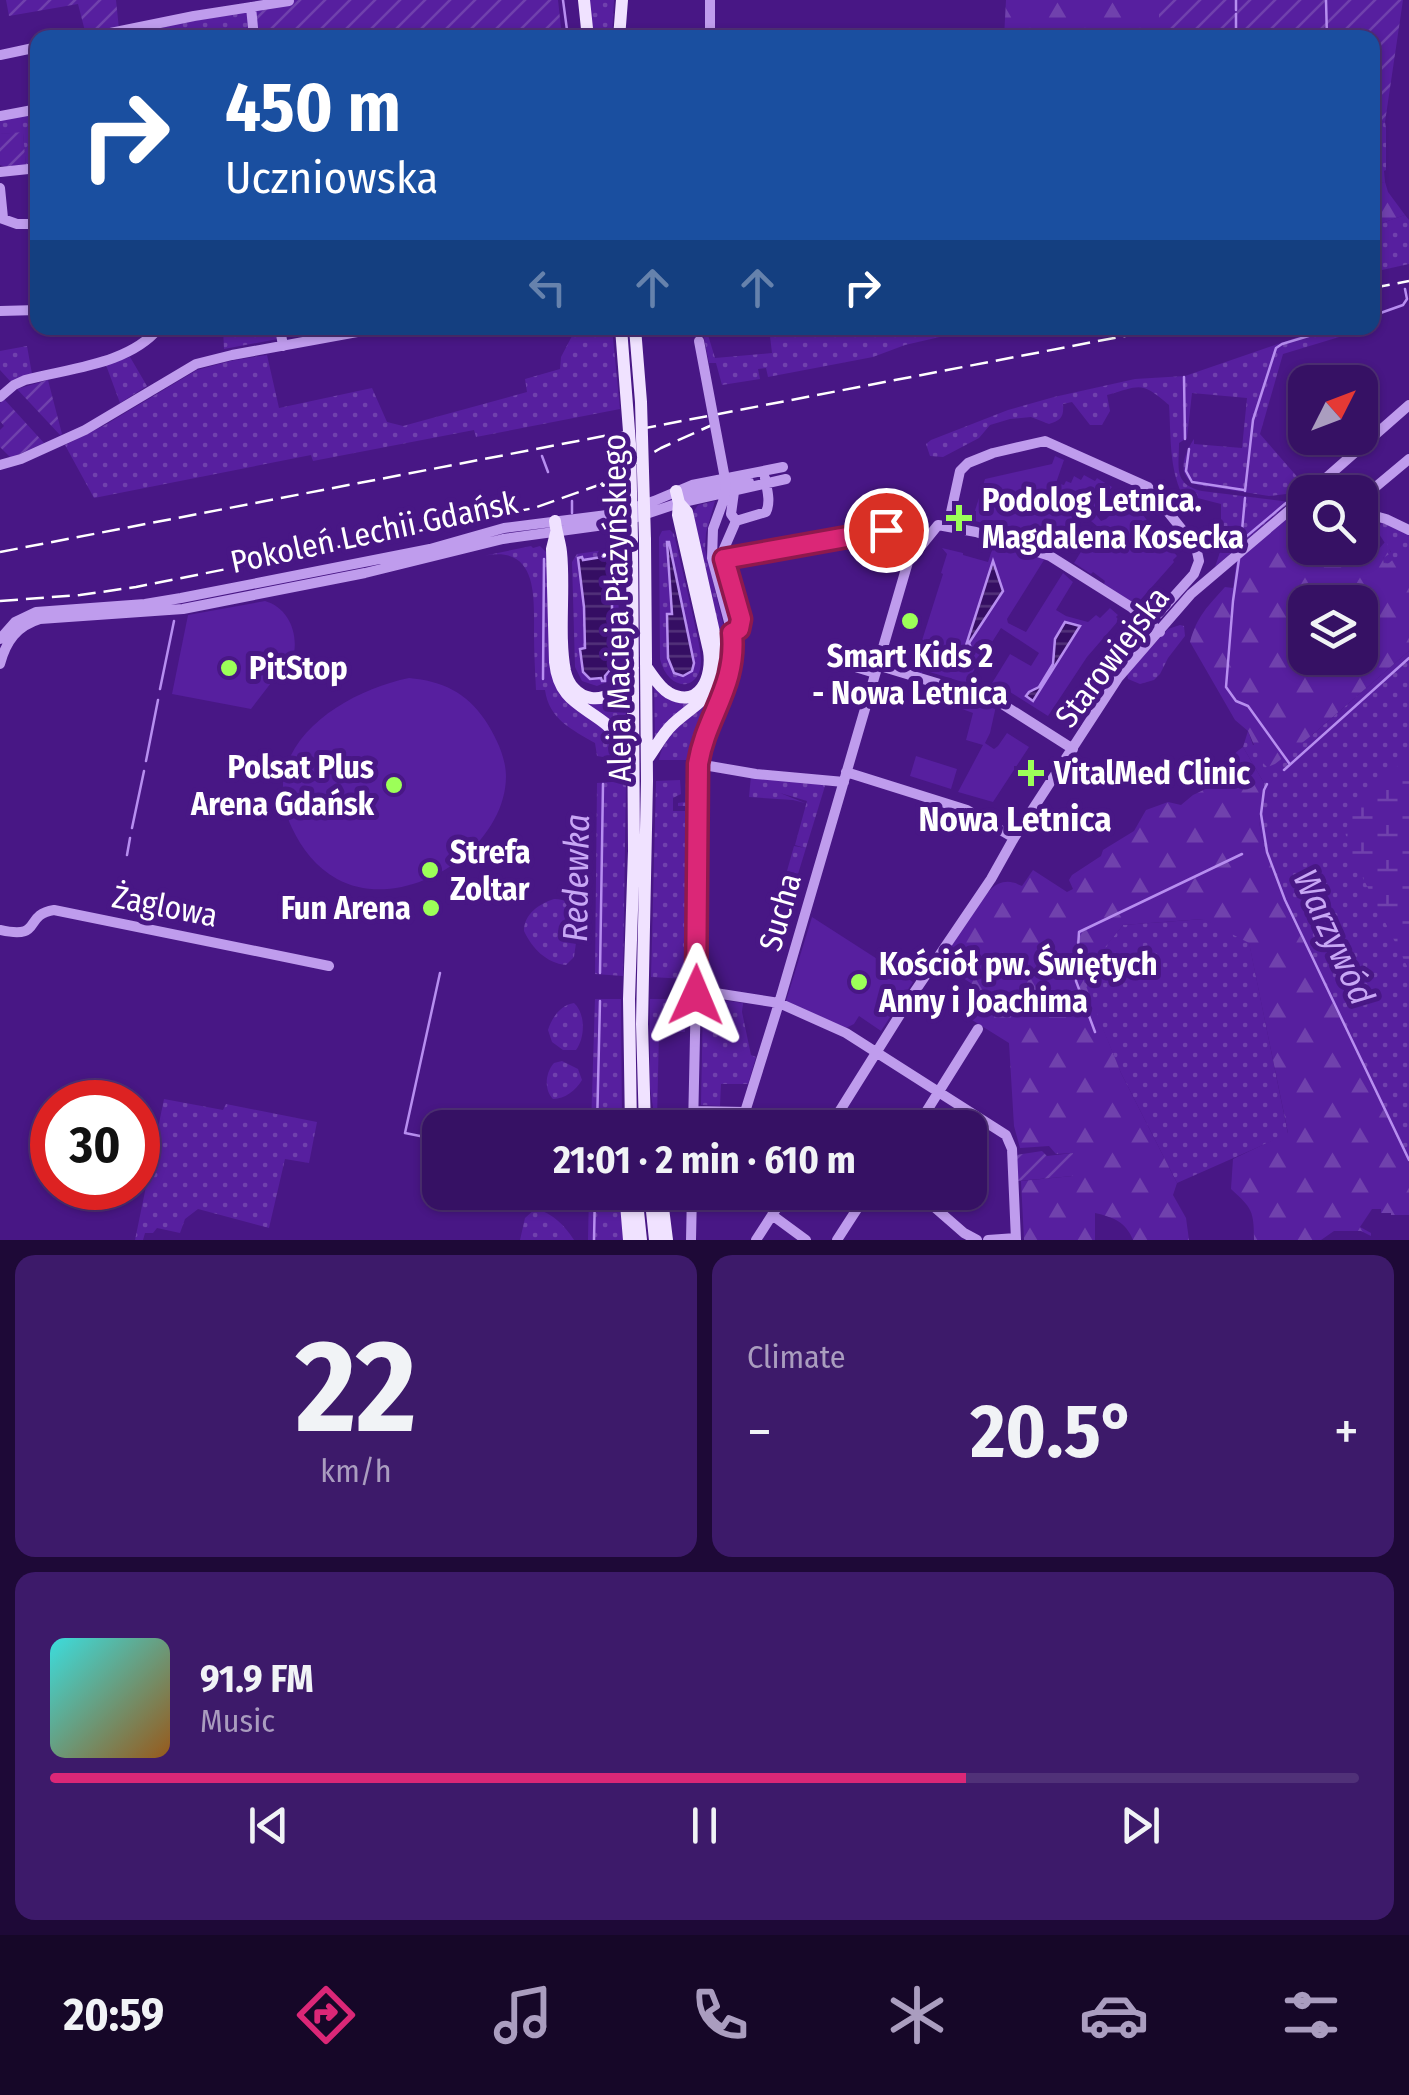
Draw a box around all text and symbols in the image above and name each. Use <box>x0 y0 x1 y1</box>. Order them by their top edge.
text: 450 m <box>225 66 401 150</box>
icon: right <box>60 70 190 200</box>
text: Uczniowska <box>225 151 438 205</box>
icon: left <box>520 260 575 315</box>
icon: ahead <box>625 260 680 315</box>
icon: ahead <box>730 260 785 315</box>
icon: right <box>835 260 890 315</box>
north arrow <box>1288 365 1378 455</box>
map controls <box>1288 365 1378 675</box>
street label: Aleja Macieja Płażyńskiego <box>595 433 639 783</box>
button: search <box>1288 475 1378 565</box>
place label: Podolog Letnica. Magdalena Kosecka <box>982 481 1244 556</box>
street label: Pokoleń Lechii Gdańsk <box>227 483 521 581</box>
pin <box>844 488 929 573</box>
icon: arrive <box>859 503 914 558</box>
marker: Podolog Letnica. Magdalena Kosecka <box>946 505 972 531</box>
street label: Starowiejska <box>1047 579 1177 735</box>
button: layers <box>1288 585 1378 675</box>
marker: Smart Kids 2 - Nowa Letnica <box>899 610 921 632</box>
place label: Smart Kids 2 - Nowa Letnica <box>812 637 1008 712</box>
place label: PitStop <box>249 649 348 687</box>
marker: PitStop <box>218 657 240 679</box>
place label: Polsat Plus Arena Gdańsk <box>190 748 375 823</box>
place label: VitalMed Clinic <box>1053 754 1250 792</box>
marker: VitalMed Clinic <box>1018 760 1044 786</box>
marker: Polsat Plus Arena Gdańsk <box>383 774 405 796</box>
district label: Nowa Letnica <box>918 798 1112 840</box>
water label: Redewka <box>554 814 598 942</box>
place label: Strefa Zoltar <box>450 833 531 908</box>
marker: Strefa Zoltar <box>419 859 441 881</box>
water label: Warzywód <box>1284 863 1384 1012</box>
street label: Sucha <box>751 869 809 955</box>
street label: Żaglowa <box>109 877 221 935</box>
place label: Fun Arena <box>281 889 411 927</box>
marker: Fun Arena <box>420 897 442 919</box>
position arrow <box>644 943 748 1047</box>
place label: Kościół pw. Świętych Anny i Joachima <box>878 943 1157 1020</box>
marker: Kościół pw. Świętych Anny i Joachima <box>848 971 870 993</box>
speed limit sign: 30 <box>30 1080 160 1210</box>
text: 21:01 · 2 min · 610 m <box>553 1137 856 1183</box>
text: 22 <box>296 1309 416 1465</box>
text: Climate <box>747 1338 846 1376</box>
text: 20.5° <box>971 1387 1135 1477</box>
text: − <box>747 1399 772 1465</box>
text: + <box>1334 1399 1359 1465</box>
text: km/h <box>320 1452 392 1490</box>
text: 91.9 FM <box>200 1656 314 1702</box>
text: Music <box>200 1702 275 1740</box>
icon: previous <box>241 1798 296 1853</box>
icon: pause <box>677 1798 732 1853</box>
icon: next <box>1113 1798 1168 1853</box>
icon: directions <box>291 1980 361 2050</box>
icon: music <box>488 1980 558 2050</box>
icon: phone <box>685 1980 755 2050</box>
icon: climate <box>882 1980 952 2050</box>
icon: car <box>1079 1980 1149 2050</box>
icon: filters <box>1276 1980 1346 2050</box>
text: 20:59 <box>63 1988 164 2042</box>

